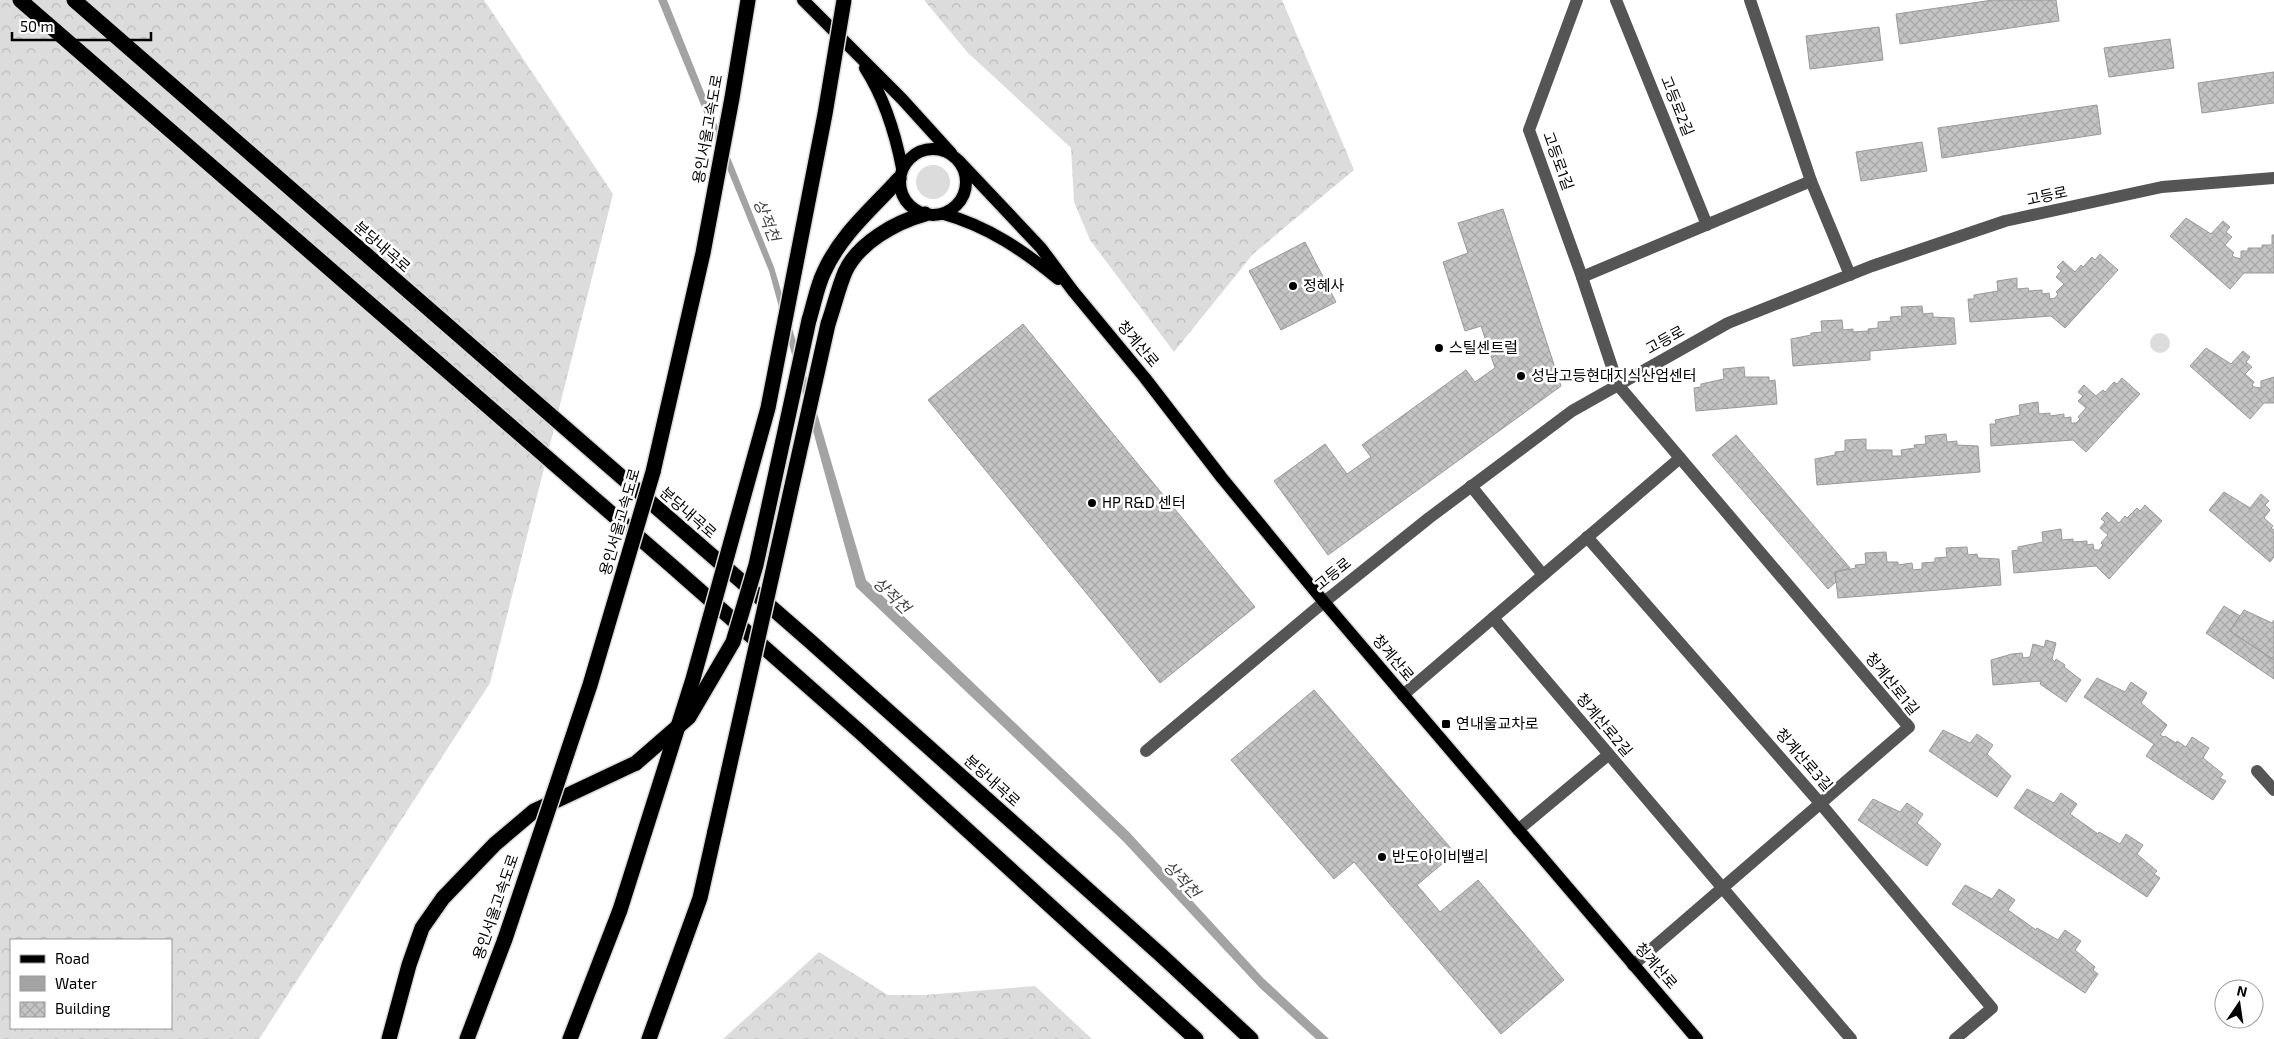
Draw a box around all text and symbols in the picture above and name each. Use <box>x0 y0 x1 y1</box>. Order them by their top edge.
scale bar <box>12 10 151 42</box>
text: 50 m <box>20 17 54 35</box>
street label: 용인서울고속도로 <box>689 73 725 185</box>
street label: 고등로2길 <box>1658 73 1698 139</box>
street label: 고등로1길 <box>1540 129 1578 192</box>
street label: 고등로 <box>2025 182 2069 208</box>
water label: 상적천 <box>750 196 785 246</box>
street label: 분당내곡로 <box>351 217 415 276</box>
place label: 정혜사 <box>1303 276 1345 294</box>
marker: 정혜사 <box>1287 280 1299 292</box>
street label: 청계산로 <box>1114 316 1163 370</box>
street label: 고등로 <box>1642 321 1687 357</box>
place label: 스틸센트럴 <box>1449 338 1518 356</box>
marker: 스틸센트럴 <box>1433 342 1445 354</box>
place label: 성남고등현대지식산업센터 <box>1531 366 1697 384</box>
marker: 성남고등현대지식산업센터 <box>1515 370 1527 382</box>
street label: 용인서울고속도로 <box>595 466 643 577</box>
street label: 분당내곡로 <box>657 483 721 542</box>
place label: HP R&D 센터 <box>1102 493 1186 511</box>
marker: HP R&D 센터 <box>1086 497 1098 509</box>
street label: 고등로 <box>1311 553 1354 593</box>
water label: 상적천 <box>870 572 916 618</box>
street label: 청계산로 <box>1369 630 1418 684</box>
street label: 청계산로1길 <box>1862 649 1923 718</box>
street label: 청계산로2길 <box>1573 689 1637 760</box>
place label: 연내울교차로 <box>1456 714 1539 732</box>
marker: 연내울교차로 <box>1440 718 1452 730</box>
street label: 청계산로3길 <box>1773 724 1837 794</box>
street label: 분당내곡로 <box>961 750 1024 810</box>
place label: 반도아이비밸리 <box>1392 847 1489 865</box>
marker: 반도아이비밸리 <box>1376 851 1388 863</box>
street label: 용인서울고속도로 <box>469 852 522 962</box>
water label: 상적천 <box>1160 856 1206 903</box>
legend <box>10 939 172 1029</box>
street label: 청계산로 <box>1632 939 1682 992</box>
text: Road <box>55 949 90 967</box>
text: Water <box>55 974 97 992</box>
north arrow <box>2214 979 2264 1029</box>
text: N <box>2235 981 2249 1000</box>
text: Building <box>55 999 111 1017</box>

